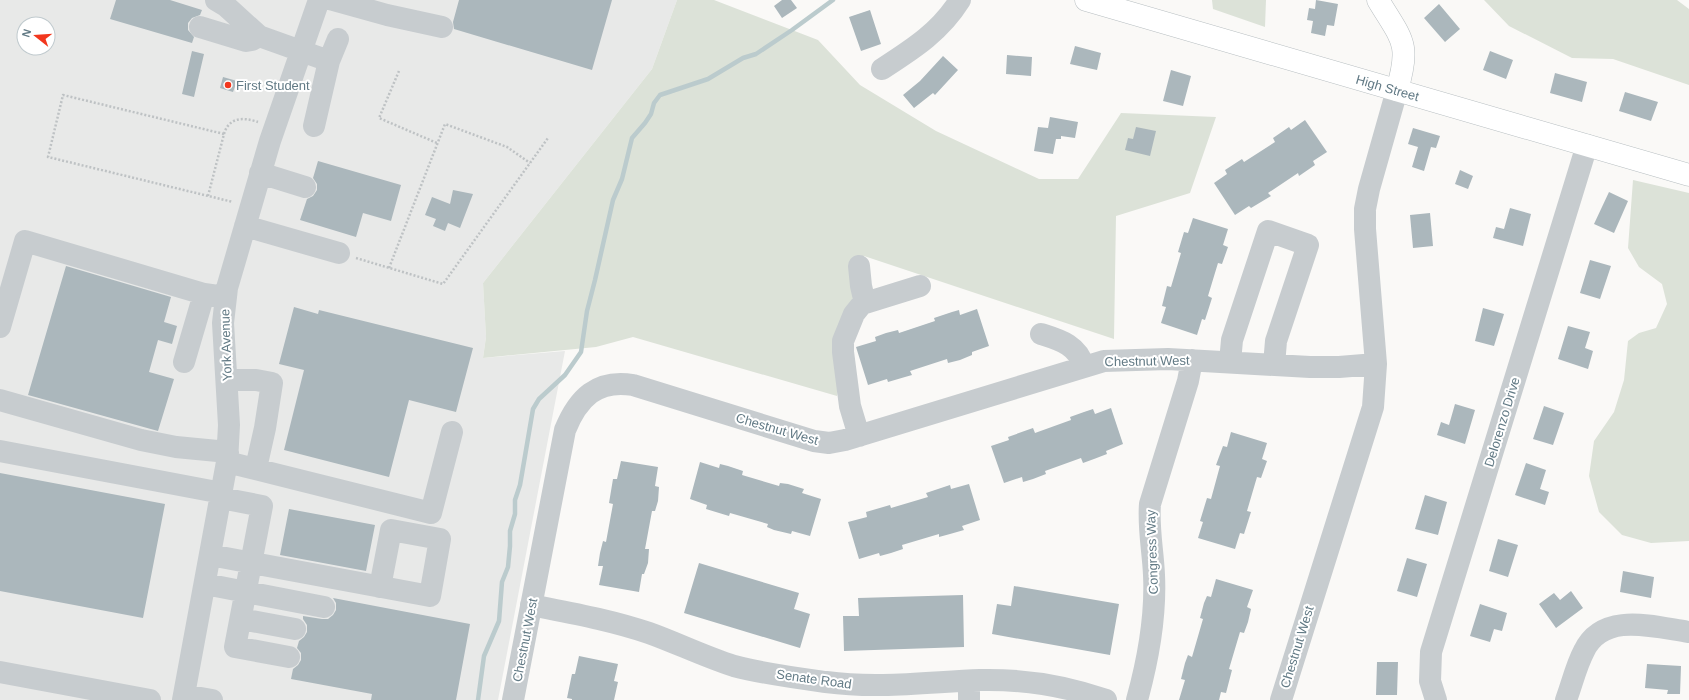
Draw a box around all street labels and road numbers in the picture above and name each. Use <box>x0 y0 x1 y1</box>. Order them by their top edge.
street label: High Street <box>1354 71 1421 104</box>
street label: York Avenue <box>217 309 235 381</box>
street label: Chestnut West <box>1104 353 1190 369</box>
street label: Delorenzo Drive <box>1481 375 1523 469</box>
street label: Chestnut West <box>734 410 820 448</box>
street label: Congress Way <box>1143 509 1161 595</box>
street label: Chestnut West <box>510 596 541 683</box>
street label: Chestnut West <box>1277 604 1317 690</box>
street label: Senate Road <box>775 666 853 692</box>

